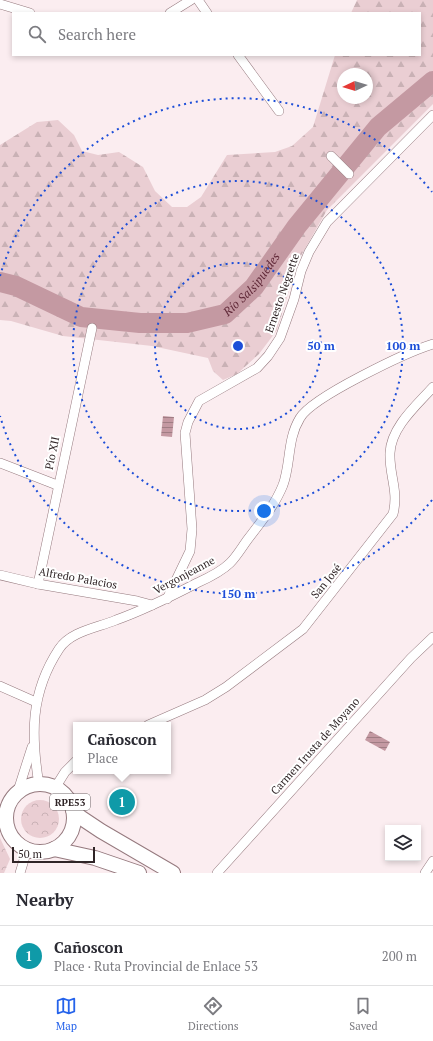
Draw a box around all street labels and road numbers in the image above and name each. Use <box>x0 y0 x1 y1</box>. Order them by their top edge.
street label: Ernesto Negrette <box>262 251 302 335</box>
street label: Pío XII <box>42 435 62 471</box>
street label: Vergonjeanne <box>151 553 218 597</box>
street label: San José <box>308 560 345 601</box>
street label: Alfredo Palacios <box>38 564 119 592</box>
street label: Carmen Irusta de Moyano <box>268 694 362 798</box>
road number: RPE53 <box>50 794 90 810</box>

